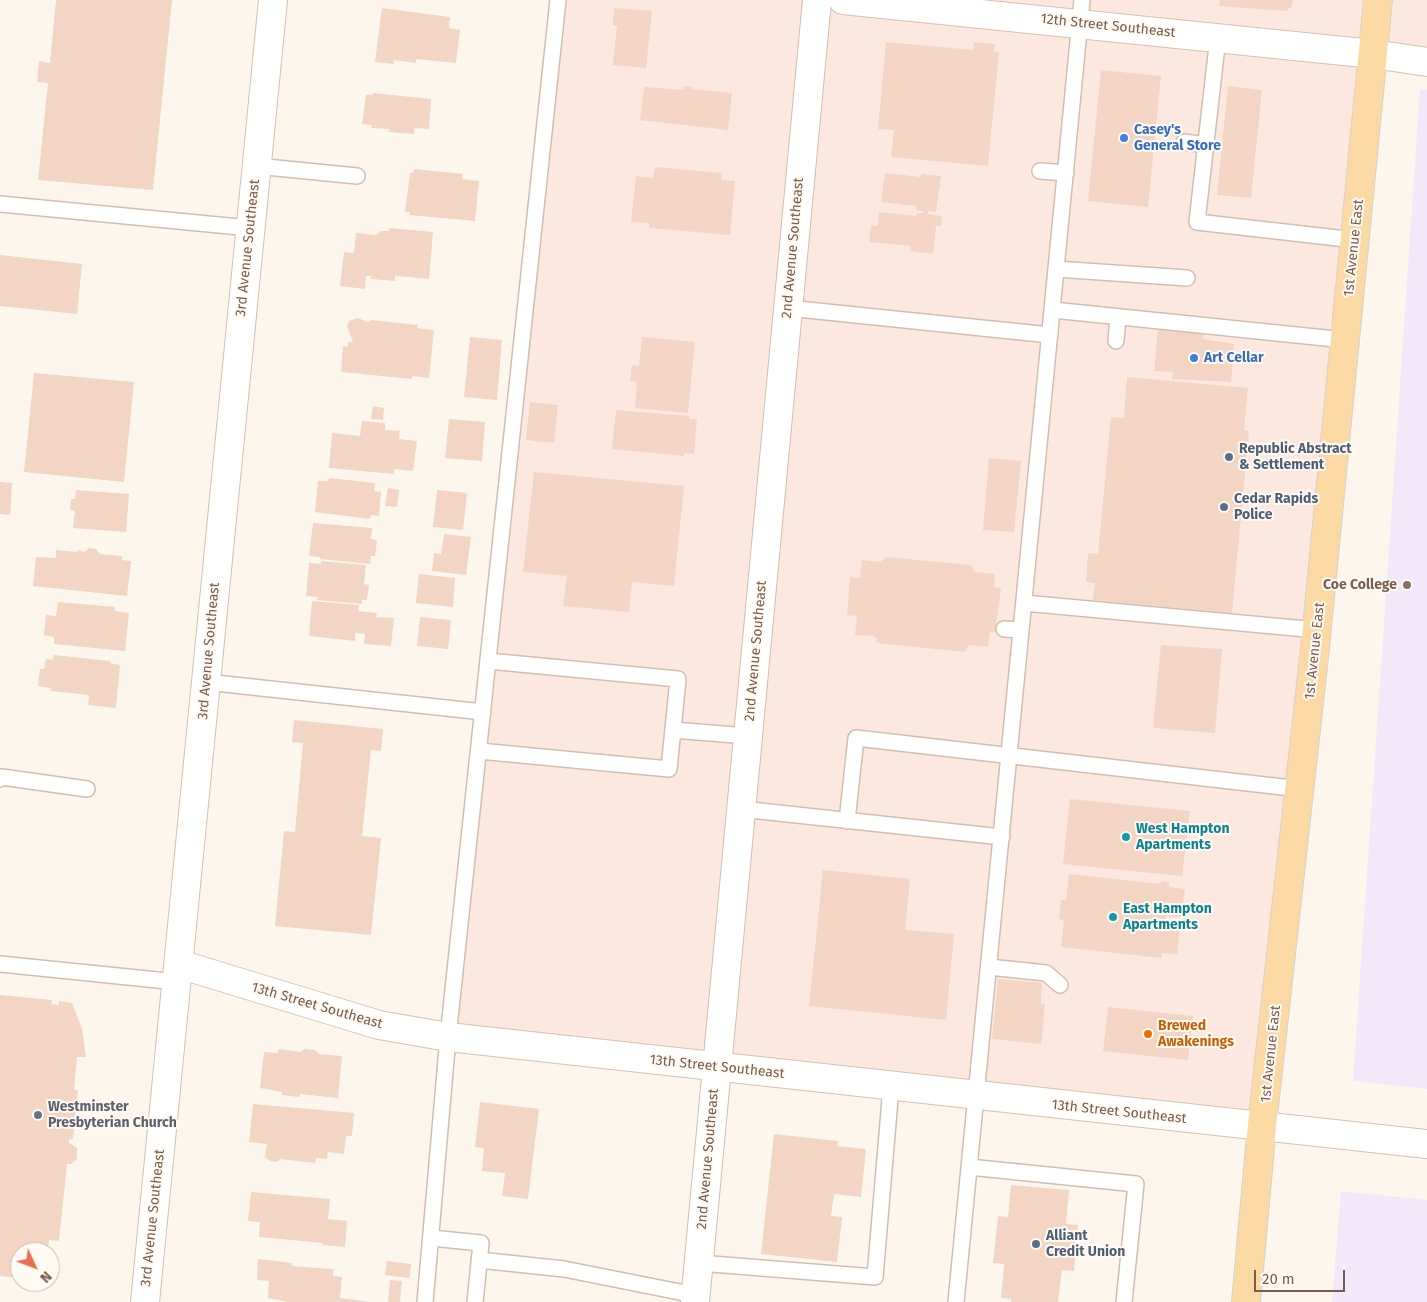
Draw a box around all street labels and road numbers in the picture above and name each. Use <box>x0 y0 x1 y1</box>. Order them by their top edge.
street label: 12th Street Southeast <box>1040 11 1176 41</box>
street label: 2nd Avenue Southeast <box>778 177 808 319</box>
street label: 3rd Avenue Southeast <box>232 179 264 317</box>
street label: 1st Avenue East <box>1341 198 1367 298</box>
street label: 2nd Avenue Southeast <box>741 580 771 722</box>
street label: 3rd Avenue Southeast <box>195 582 223 720</box>
street label: 1st Avenue East <box>1302 601 1328 701</box>
street label: 13th Street Southeast <box>250 979 384 1033</box>
street label: 1st Avenue East <box>1258 1004 1284 1104</box>
street label: 13th Street Southeast <box>649 1052 785 1082</box>
street label: 2nd Avenue Southeast <box>693 1088 723 1230</box>
street label: 13th Street Southeast <box>1051 1097 1187 1127</box>
street label: 3rd Avenue Southeast <box>137 1149 169 1287</box>

